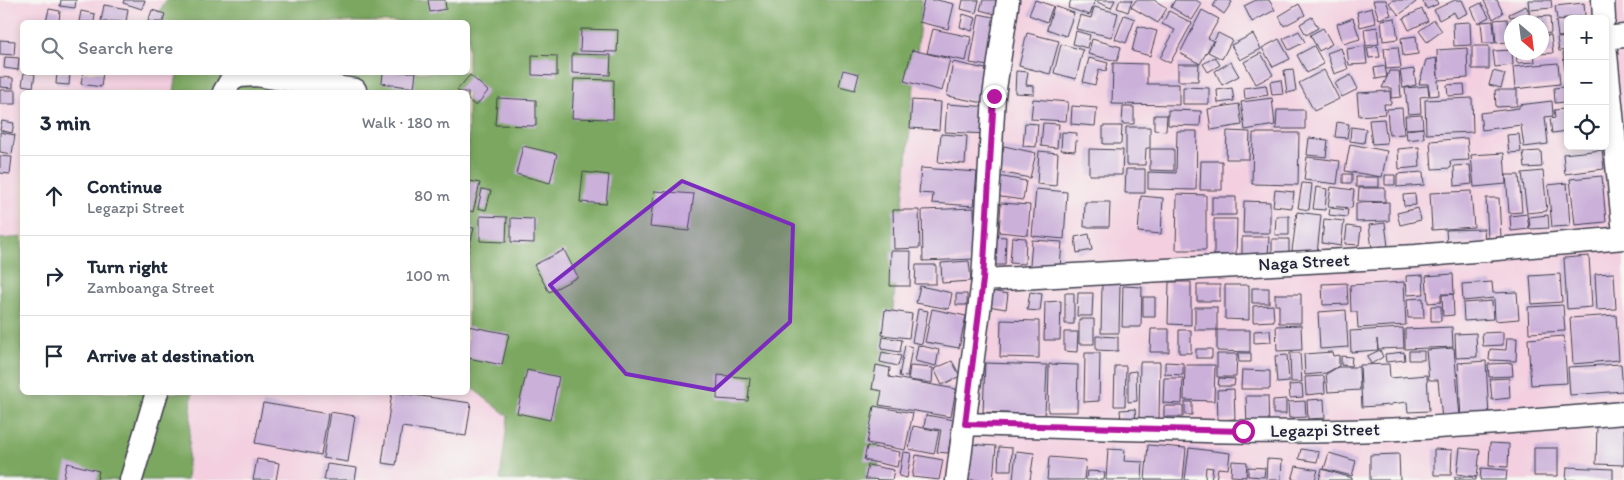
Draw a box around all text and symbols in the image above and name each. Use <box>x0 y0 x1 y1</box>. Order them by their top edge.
north arrow <box>1504 15 1549 60</box>
map controls <box>1564 15 1609 150</box>
button: + <box>1564 15 1609 60</box>
search box <box>20 20 470 75</box>
icon: search <box>38 34 66 62</box>
text: Search here <box>78 36 173 59</box>
button: − <box>1564 60 1609 105</box>
route end <box>983 85 1006 108</box>
button: locate <box>1564 105 1609 150</box>
text: 3 min <box>40 110 90 135</box>
text: Walk · 180 m <box>362 113 450 132</box>
text: Continue <box>87 175 162 198</box>
icon: ahead <box>40 182 68 210</box>
text: 80 m <box>414 186 450 205</box>
text: Legazpi Street <box>87 198 185 217</box>
street label: Naga Street <box>1258 249 1351 275</box>
text: Turn right <box>87 255 168 278</box>
icon: right <box>40 262 68 290</box>
text: 100 m <box>406 266 450 285</box>
text: Zamboanga Street <box>87 278 215 297</box>
icon: arrive <box>40 342 68 370</box>
text: Arrive at destination <box>87 344 254 367</box>
street label: Legazpi Street <box>1270 418 1380 442</box>
route start <box>1232 420 1255 443</box>

